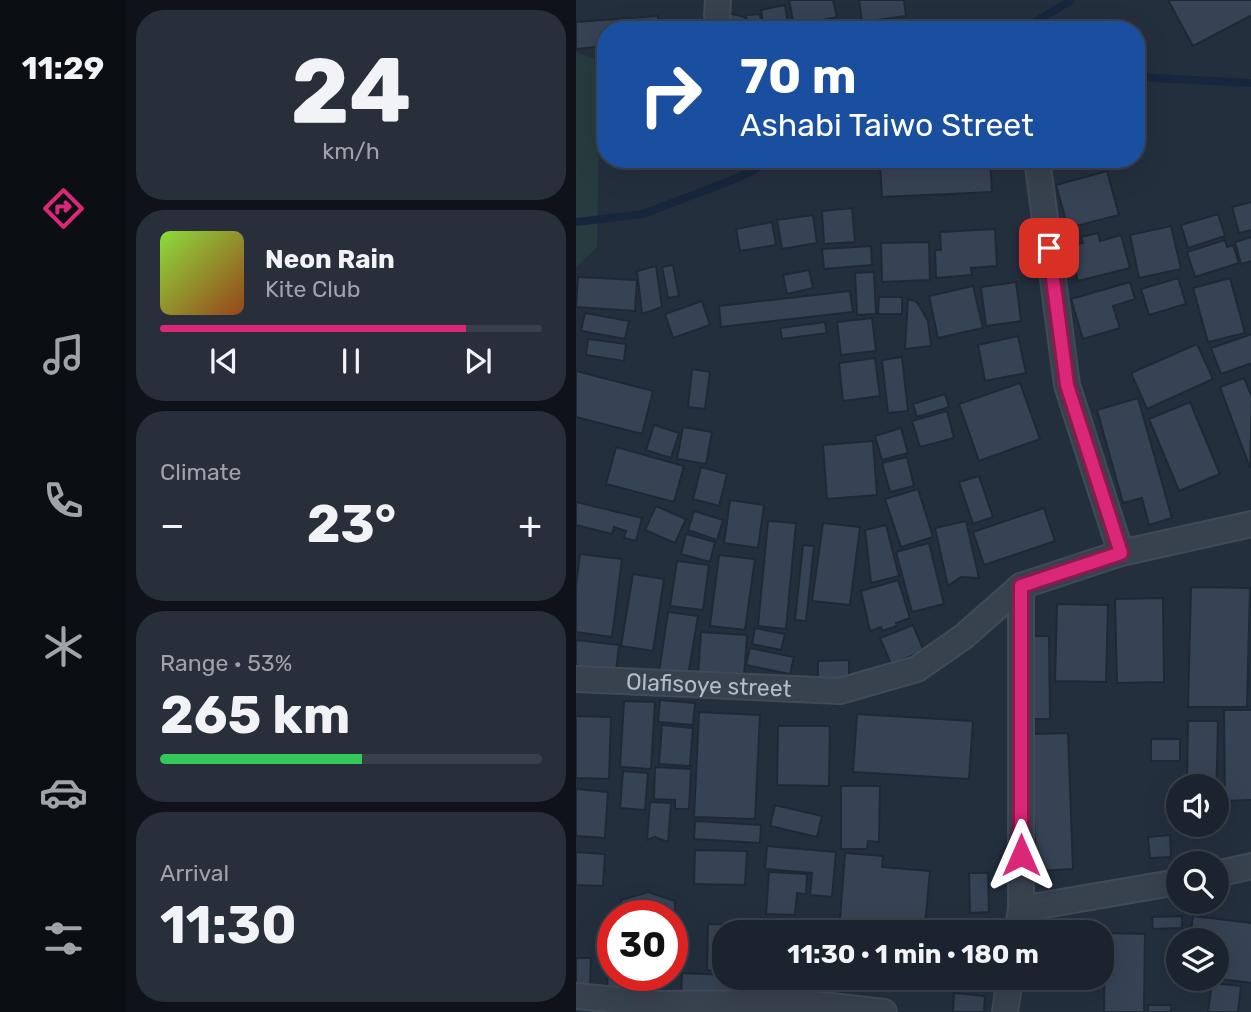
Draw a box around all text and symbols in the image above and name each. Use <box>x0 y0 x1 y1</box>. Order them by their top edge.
text: 24 <box>291 37 411 145</box>
text: 70 m <box>740 47 857 105</box>
text: 11:29 <box>22 49 104 87</box>
icon: right <box>625 49 716 140</box>
text: Ashabi Taiwo Street <box>740 106 1034 144</box>
text: km/h <box>322 137 380 165</box>
icon: directions <box>39 184 88 233</box>
pin <box>1019 218 1079 278</box>
icon: arrive <box>1030 229 1068 267</box>
text: Neon Rain <box>265 244 395 275</box>
text: Kite Club <box>265 275 360 303</box>
icon: music <box>39 330 88 379</box>
icon: previous <box>205 342 243 380</box>
icon: pause <box>332 342 370 380</box>
icon: next <box>459 342 497 380</box>
text: Climate <box>160 458 241 486</box>
icon: phone <box>39 476 88 525</box>
text: 23° <box>307 493 396 555</box>
text: − <box>160 502 185 548</box>
text: + <box>518 502 542 548</box>
icon: climate <box>39 622 88 671</box>
text: Range · 53% <box>160 649 292 677</box>
street label: Olafisoye street <box>625 667 792 703</box>
text: 265 km <box>160 684 350 746</box>
icon: car <box>39 768 88 817</box>
map controls <box>1166 774 1229 991</box>
button: sound <box>1166 774 1229 837</box>
position arrow <box>984 818 1058 892</box>
button: search <box>1166 851 1229 914</box>
text: Arrival <box>160 859 229 887</box>
text: 11:30 <box>160 894 297 956</box>
speed limit sign: 30 <box>597 900 688 991</box>
icon: filters <box>39 914 88 963</box>
button: layers <box>1166 928 1229 991</box>
text: 11:30 · 1 min · 180 m <box>787 939 1039 970</box>

